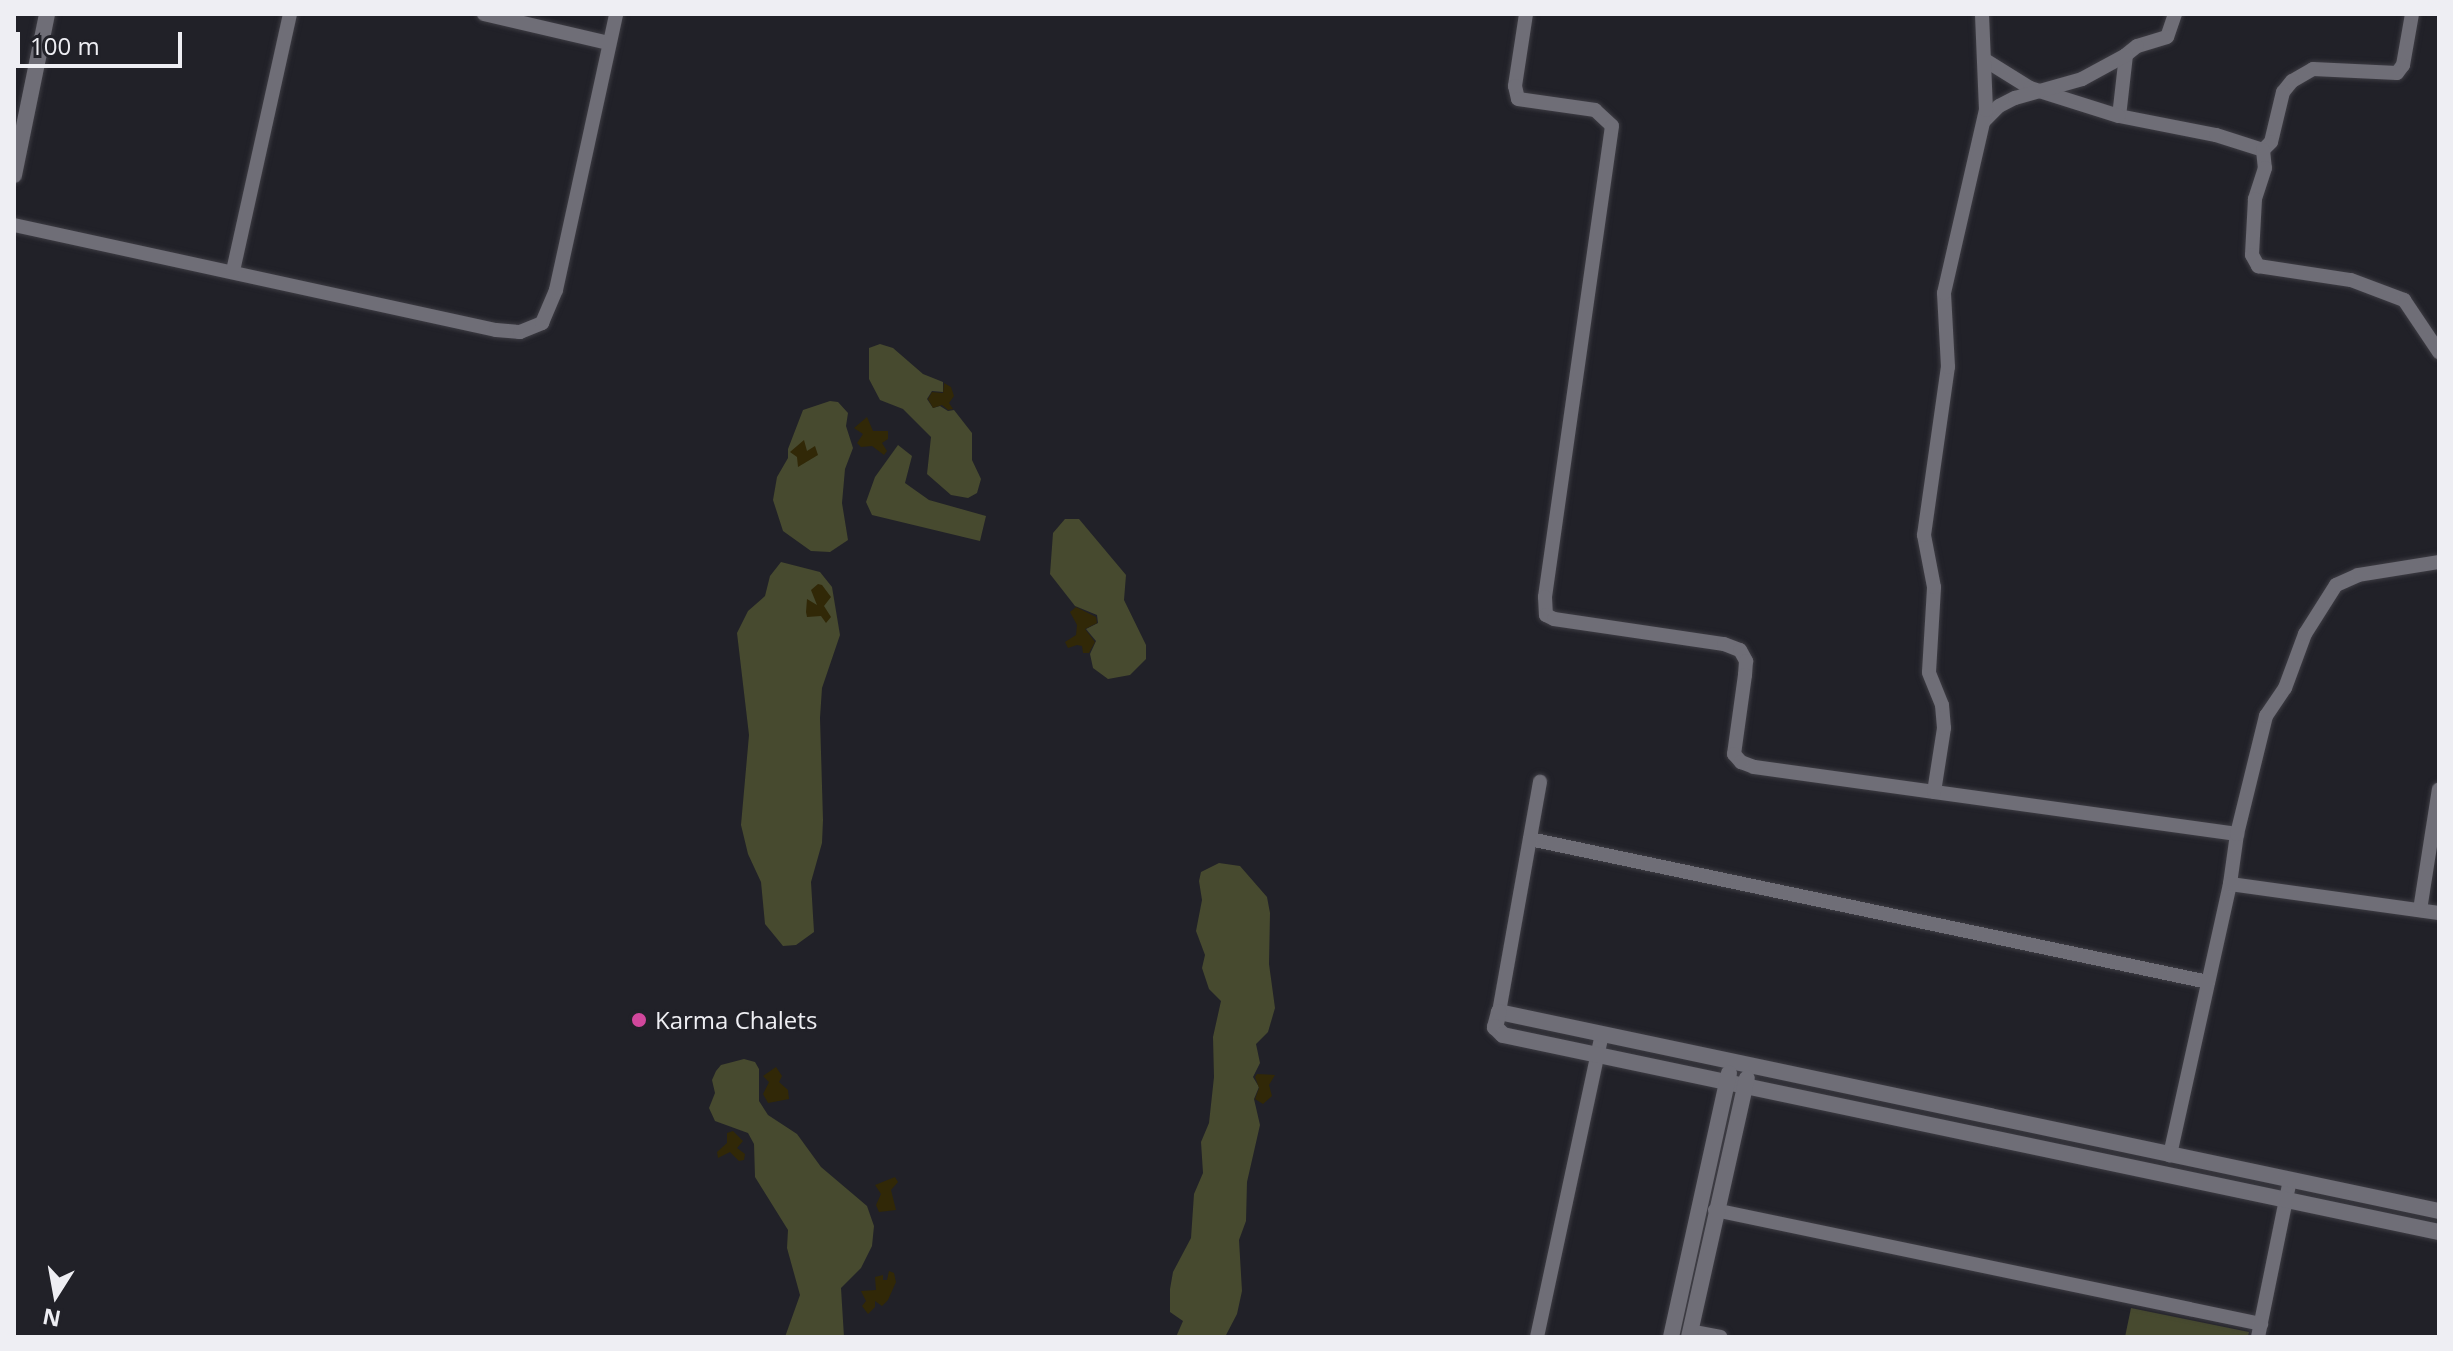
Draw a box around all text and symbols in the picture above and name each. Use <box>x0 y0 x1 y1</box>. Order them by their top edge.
scale bar <box>20 16 186 66</box>
text: 100 m <box>30 29 100 62</box>
place label: Karma Chalets <box>655 1006 817 1034</box>
marker: Karma Chalets <box>630 1011 648 1029</box>
north arrow <box>16 1255 96 1335</box>
text: N <box>40 1302 63 1335</box>

